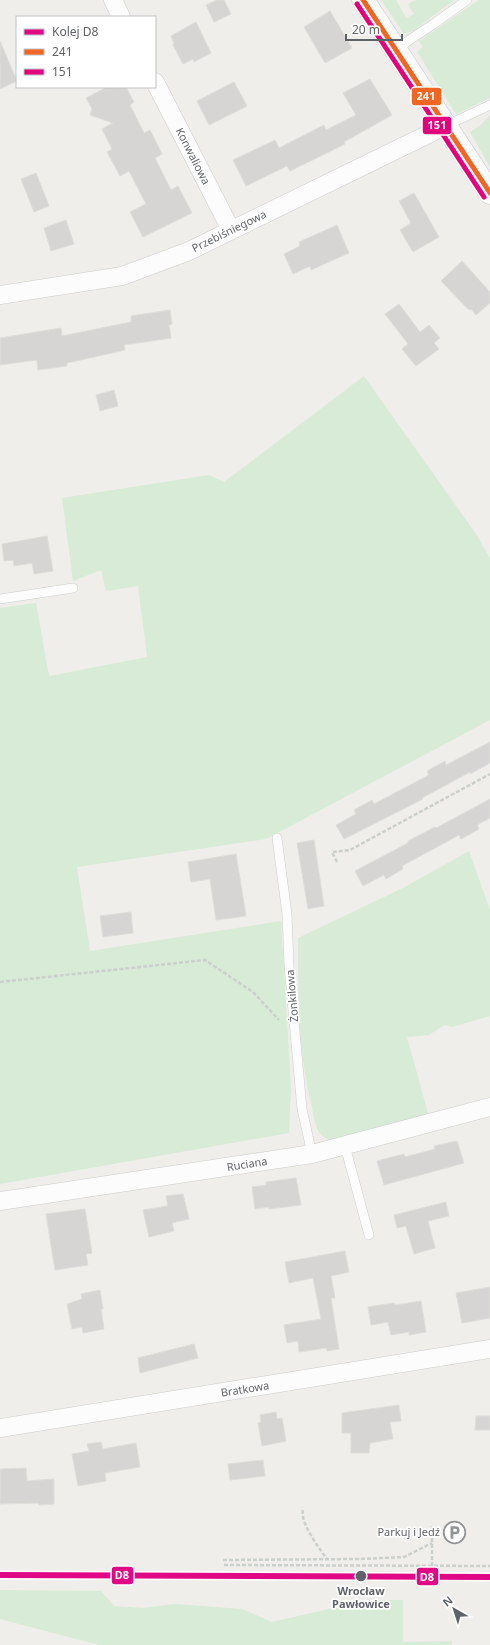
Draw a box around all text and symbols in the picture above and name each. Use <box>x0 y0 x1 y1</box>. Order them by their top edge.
legend <box>16 16 156 88</box>
scale bar <box>346 16 402 42</box>
text: 20 m <box>352 21 380 38</box>
text: Kolej D8 <box>52 23 99 40</box>
text: 241 <box>52 43 73 60</box>
text: 151 <box>52 63 73 80</box>
line badge: 241 <box>411 87 442 106</box>
text: 241 <box>417 88 435 103</box>
line badge: 151 <box>422 116 452 135</box>
text: 151 <box>428 117 446 132</box>
street label: Konwaliowa <box>173 125 214 187</box>
street label: Przebiśniegowa <box>189 206 269 255</box>
street label: Żonkilowa <box>282 969 301 1023</box>
street label: Ruciana <box>226 1153 268 1174</box>
street label: Bratkowa <box>220 1377 270 1400</box>
parking icon: Parkuj i Jedź <box>442 1519 468 1545</box>
place label: Parkuj i Jedź <box>377 1524 440 1539</box>
line badge: D8 <box>111 1566 134 1585</box>
text: D8 <box>115 1567 129 1582</box>
line badge: D8 <box>416 1567 439 1586</box>
marker: Wrocław Pawłowice <box>354 1569 368 1583</box>
text: D8 <box>420 1569 434 1584</box>
place label: Wrocław Pawłowice <box>332 1583 390 1611</box>
north arrow <box>434 1589 474 1629</box>
text: N <box>439 1592 456 1609</box>

